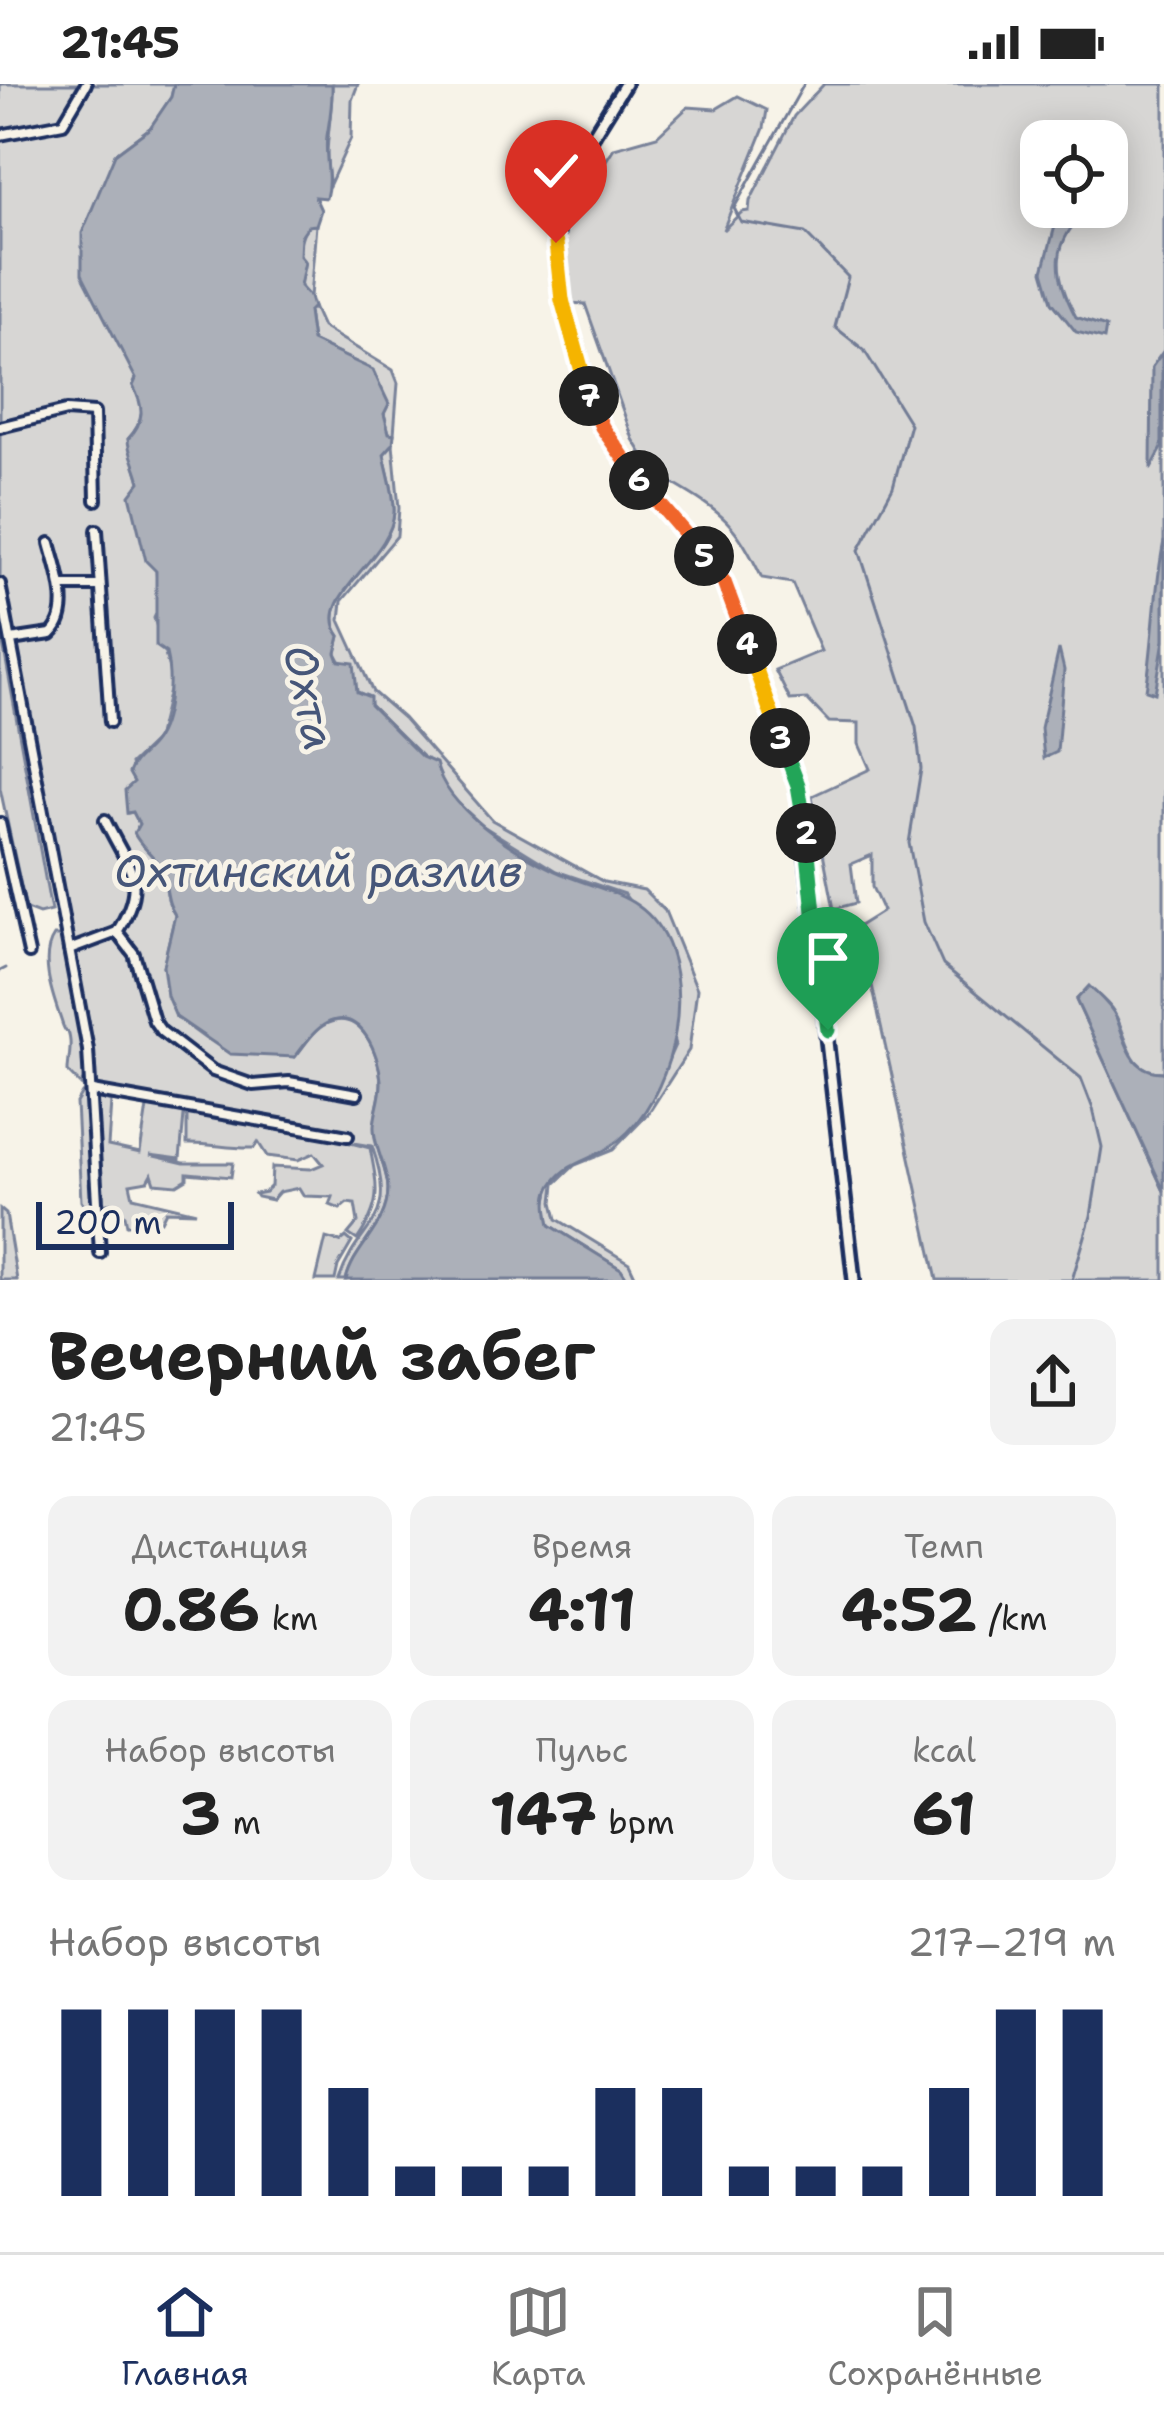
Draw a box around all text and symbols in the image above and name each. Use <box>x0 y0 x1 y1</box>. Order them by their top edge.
text: 21:45 <box>60 12 180 72</box>
pin <box>505 120 607 243</box>
map controls <box>1020 120 1128 228</box>
button: locate <box>1020 120 1128 228</box>
icon: check <box>523 138 589 204</box>
pin: 7 <box>559 366 619 426</box>
text: 7 <box>577 373 601 418</box>
pin: 6 <box>609 450 669 510</box>
text: 6 <box>627 457 651 502</box>
pin: 5 <box>674 526 734 586</box>
text: 5 <box>694 533 714 578</box>
pin: 4 <box>717 614 777 674</box>
text: 4 <box>735 621 759 666</box>
water label: Охта <box>270 639 350 755</box>
pin: 3 <box>750 708 810 768</box>
text: 3 <box>768 715 792 760</box>
pin: 2 <box>776 803 836 863</box>
text: 2 <box>794 810 818 855</box>
water label: Охтинский разлив <box>114 841 522 901</box>
pin <box>777 907 879 1030</box>
icon: arrive <box>795 925 861 991</box>
scale bar <box>36 1196 234 1249</box>
text: 200 m <box>54 1200 162 1245</box>
text: Вечерний забег <box>48 1312 595 1400</box>
button: share <box>990 1319 1116 1445</box>
text: 21:45 <box>48 1401 147 1453</box>
text: Дистанция <box>131 1524 309 1569</box>
text: Время <box>532 1524 632 1569</box>
text: Темп <box>904 1524 984 1569</box>
text: 0.86 <box>122 1569 260 1649</box>
text: 4:11 <box>528 1569 636 1649</box>
text: 4:52 <box>841 1569 977 1649</box>
text: km <box>260 1596 318 1641</box>
text: /km <box>977 1596 1047 1641</box>
text: Набор высоты <box>104 1728 336 1773</box>
text: Пульс <box>536 1728 628 1773</box>
text: kcal <box>912 1728 976 1773</box>
text: 3 <box>179 1773 221 1853</box>
text: 147 <box>489 1773 597 1853</box>
text: 61 <box>912 1773 976 1853</box>
text: m <box>221 1800 261 1845</box>
text: bpm <box>597 1800 675 1845</box>
text: Набор высоты <box>48 1916 322 1968</box>
text: 217–219 m <box>907 1916 1116 1968</box>
tab: Главная <box>121 2279 249 2396</box>
tab: Карта <box>491 2279 585 2396</box>
tab: Сохранённые <box>827 2279 1043 2396</box>

